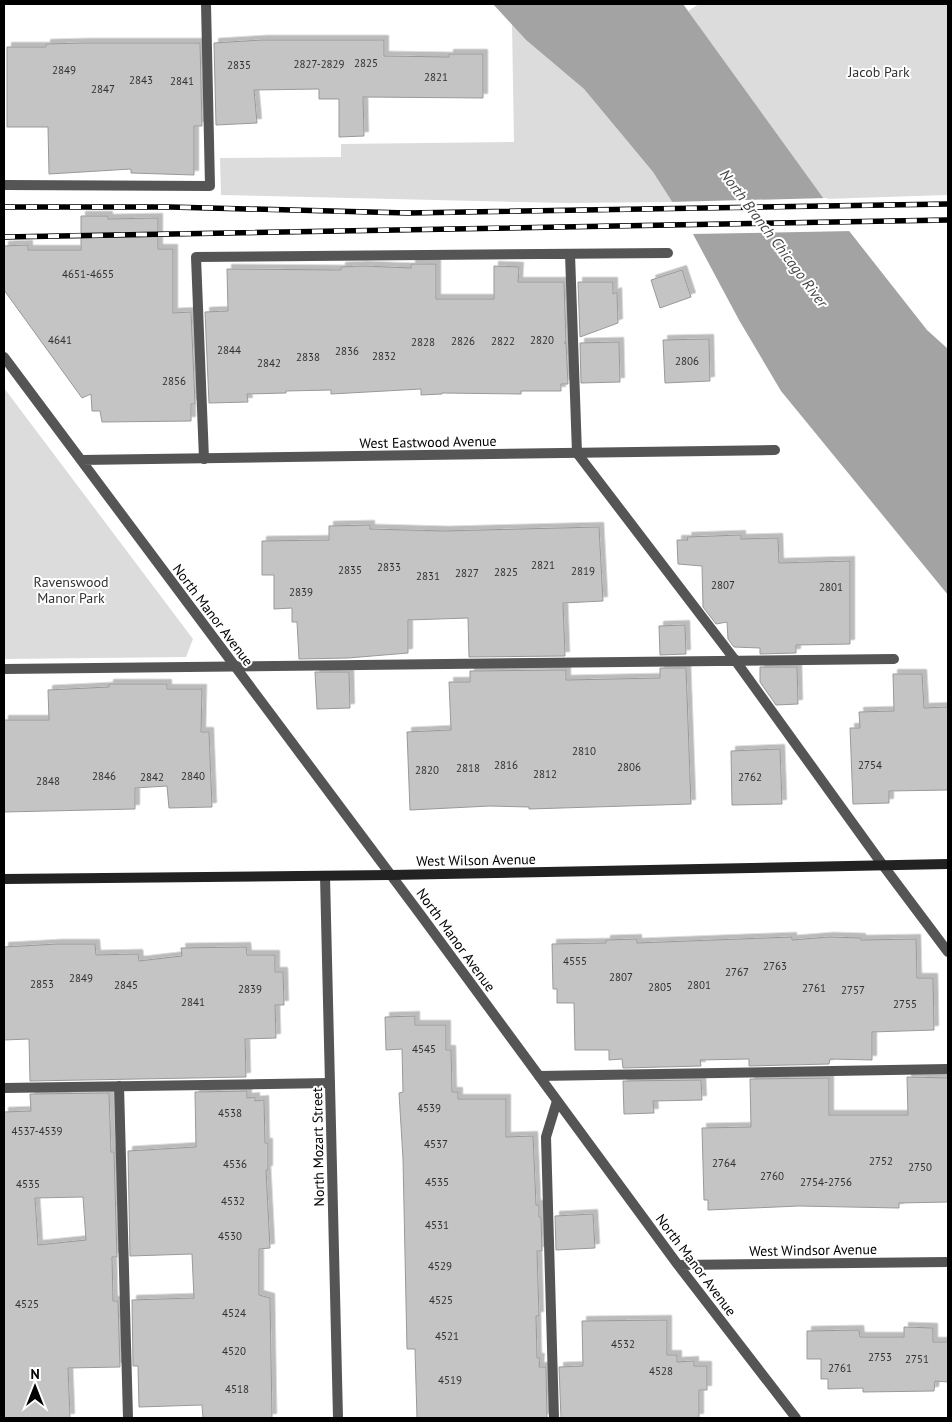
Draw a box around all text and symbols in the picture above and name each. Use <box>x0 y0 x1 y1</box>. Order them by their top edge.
house number: 2825 <box>354 56 378 70</box>
house number: 2827-2829 <box>293 57 345 71</box>
house number: 2835 <box>227 58 251 72</box>
house number: 2849 <box>52 63 76 77</box>
park label: Jacob Park <box>847 63 910 81</box>
house number: 2821 <box>424 70 448 84</box>
house number: 2843 <box>129 73 153 87</box>
house number: 2841 <box>170 74 194 88</box>
house number: 2847 <box>91 82 115 96</box>
water label: North Branch Chicago River <box>716 165 833 312</box>
house number: 4651-4655 <box>62 267 114 281</box>
house number: 4641 <box>48 333 72 347</box>
house number: 2820 <box>530 333 554 347</box>
house number: 2826 <box>451 334 475 348</box>
house number: 2822 <box>491 334 515 348</box>
house number: 2828 <box>411 335 435 349</box>
house number: 2844 <box>217 343 241 357</box>
house number: 2836 <box>335 344 359 358</box>
house number: 2832 <box>372 349 396 363</box>
house number: 2838 <box>296 350 320 364</box>
house number: 2806 <box>675 354 699 368</box>
house number: 2842 <box>257 356 281 370</box>
house number: 2856 <box>162 374 186 388</box>
street label: West Eastwood Avenue <box>359 432 497 452</box>
house number: 2821 <box>531 558 555 572</box>
street label: North Manor Avenue <box>169 560 257 670</box>
house number: 2833 <box>377 560 401 574</box>
house number: 2835 <box>338 563 362 577</box>
house number: 2819 <box>571 564 595 578</box>
house number: 2825 <box>494 565 518 579</box>
house number: 2827 <box>455 566 479 580</box>
house number: 2831 <box>416 569 440 583</box>
park label: Ravenswood Manor Park <box>33 573 109 607</box>
house number: 2807 <box>711 578 735 592</box>
house number: 2801 <box>819 580 843 594</box>
house number: 2839 <box>289 585 313 599</box>
house number: 2810 <box>572 744 596 758</box>
house number: 2816 <box>494 758 518 772</box>
house number: 2754 <box>858 758 882 772</box>
house number: 2806 <box>617 760 641 774</box>
house number: 2818 <box>456 761 480 775</box>
house number: 2820 <box>415 763 439 777</box>
house number: 2812 <box>533 767 557 781</box>
house number: 2846 <box>92 769 116 783</box>
house number: 2840 <box>181 769 205 783</box>
house number: 2842 <box>140 770 164 784</box>
house number: 2762 <box>738 770 762 784</box>
house number: 2848 <box>36 774 60 788</box>
street label: West Wilson Avenue <box>416 850 536 870</box>
street label: North Manor Avenue <box>413 885 499 995</box>
house number: 4555 <box>563 954 587 968</box>
house number: 2763 <box>763 959 787 973</box>
house number: 2767 <box>725 965 749 979</box>
house number: 2807 <box>609 970 633 984</box>
house number: 2849 <box>69 971 93 985</box>
house number: 2853 <box>30 977 54 991</box>
house number: 2845 <box>114 978 138 992</box>
house number: 2801 <box>687 978 711 992</box>
house number: 2805 <box>648 980 672 994</box>
house number: 2761 <box>802 981 826 995</box>
house number: 2839 <box>238 982 262 996</box>
house number: 2757 <box>841 983 865 997</box>
house number: 2841 <box>181 995 205 1009</box>
house number: 2755 <box>893 997 917 1011</box>
house number: 4545 <box>412 1042 436 1056</box>
street label: North Mozart Street <box>308 1087 328 1207</box>
house number: 4539 <box>417 1101 441 1115</box>
house number: 4538 <box>218 1106 242 1120</box>
house number: 4537-4539 <box>11 1124 63 1138</box>
house number: 4537 <box>424 1137 448 1151</box>
house number: 2752 <box>869 1154 893 1168</box>
house number: 2764 <box>712 1156 736 1170</box>
house number: 4536 <box>223 1157 247 1171</box>
house number: 2750 <box>908 1160 932 1174</box>
house number: 2760 <box>760 1169 784 1183</box>
house number: 4535 <box>425 1175 449 1189</box>
house number: 2754-2756 <box>800 1175 852 1189</box>
house number: 4535 <box>16 1177 40 1191</box>
house number: 4532 <box>221 1194 245 1208</box>
street label: North Manor Avenue <box>652 1210 740 1320</box>
house number: 4531 <box>425 1218 449 1232</box>
house number: 4530 <box>218 1229 242 1243</box>
street label: West Windsor Avenue <box>749 1240 877 1260</box>
house number: 4529 <box>428 1259 452 1273</box>
house number: 4525 <box>429 1293 453 1307</box>
house number: 4525 <box>15 1297 39 1311</box>
house number: 4524 <box>222 1306 246 1320</box>
house number: 4521 <box>435 1329 459 1343</box>
house number: 4532 <box>611 1337 635 1351</box>
house number: 4520 <box>222 1344 246 1358</box>
house number: 2753 <box>868 1350 892 1364</box>
house number: 2751 <box>905 1352 929 1366</box>
house number: 2761 <box>828 1361 852 1375</box>
north arrow <box>10 1362 60 1412</box>
house number: 4528 <box>649 1364 673 1378</box>
text: N <box>30 1365 40 1383</box>
house number: 4519 <box>438 1373 462 1387</box>
house number: 4518 <box>225 1382 249 1396</box>

